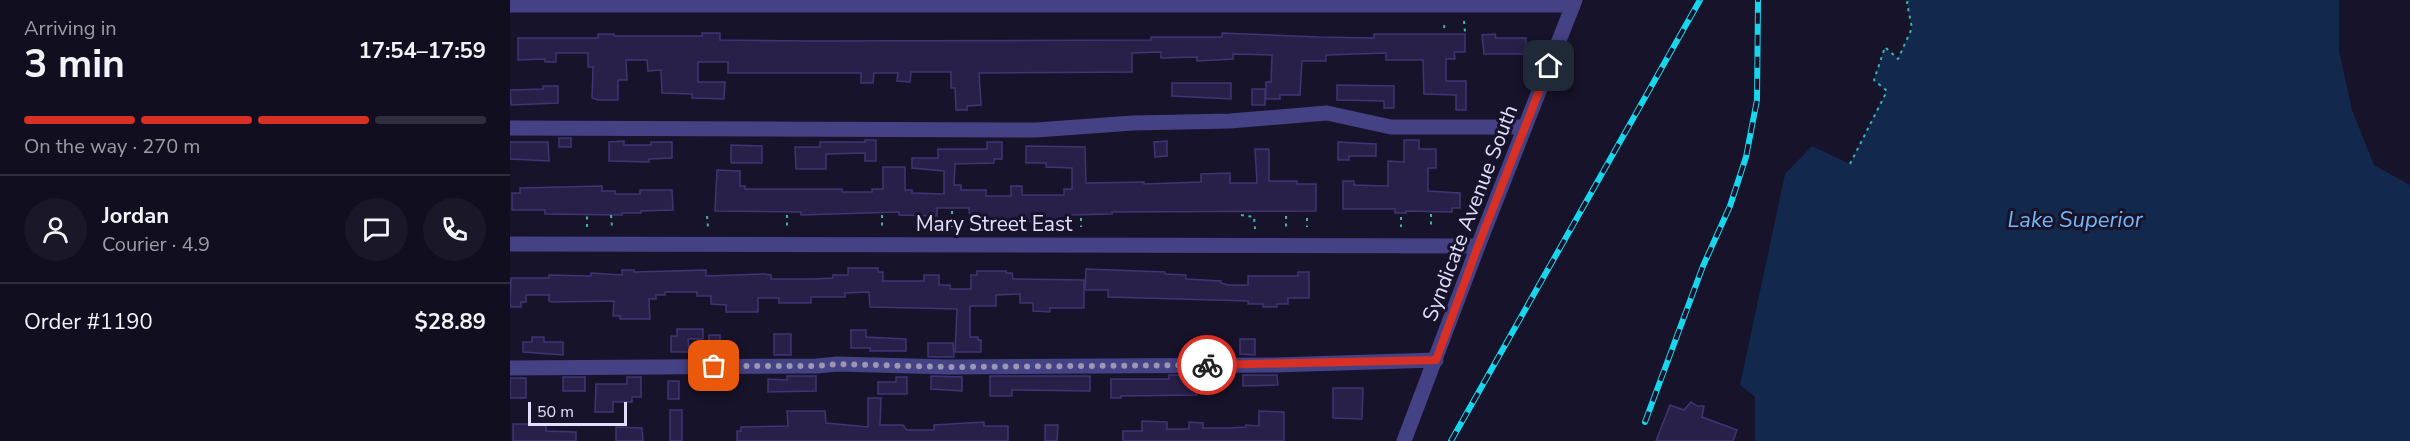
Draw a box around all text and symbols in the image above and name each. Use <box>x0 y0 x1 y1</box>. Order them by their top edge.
text: Arriving in <box>24 15 117 42</box>
text: 17:54–17:59 <box>358 36 486 66</box>
text: 3 min <box>24 38 125 91</box>
pin <box>1523 40 1574 91</box>
icon: home <box>1532 49 1565 82</box>
street label: Syndicate Avenue South <box>1416 101 1524 325</box>
text: On the way · 270 m <box>24 133 200 160</box>
button: person <box>24 198 87 261</box>
button: chat <box>345 198 408 261</box>
button: phone <box>423 198 486 261</box>
text: Jordan <box>102 201 169 231</box>
water label: Lake Superior <box>2007 205 2144 235</box>
street label: Mary Street East <box>916 210 1073 238</box>
text: Courier · 4.9 <box>102 231 210 258</box>
text: Order #1190 <box>24 307 153 337</box>
text: $28.89 <box>415 307 486 337</box>
courier <box>1177 335 1237 395</box>
pin <box>688 340 739 391</box>
icon: bag <box>697 349 730 382</box>
icon: bike <box>1191 349 1224 382</box>
scale bar <box>528 399 627 426</box>
text: 50 m <box>537 401 574 423</box>

